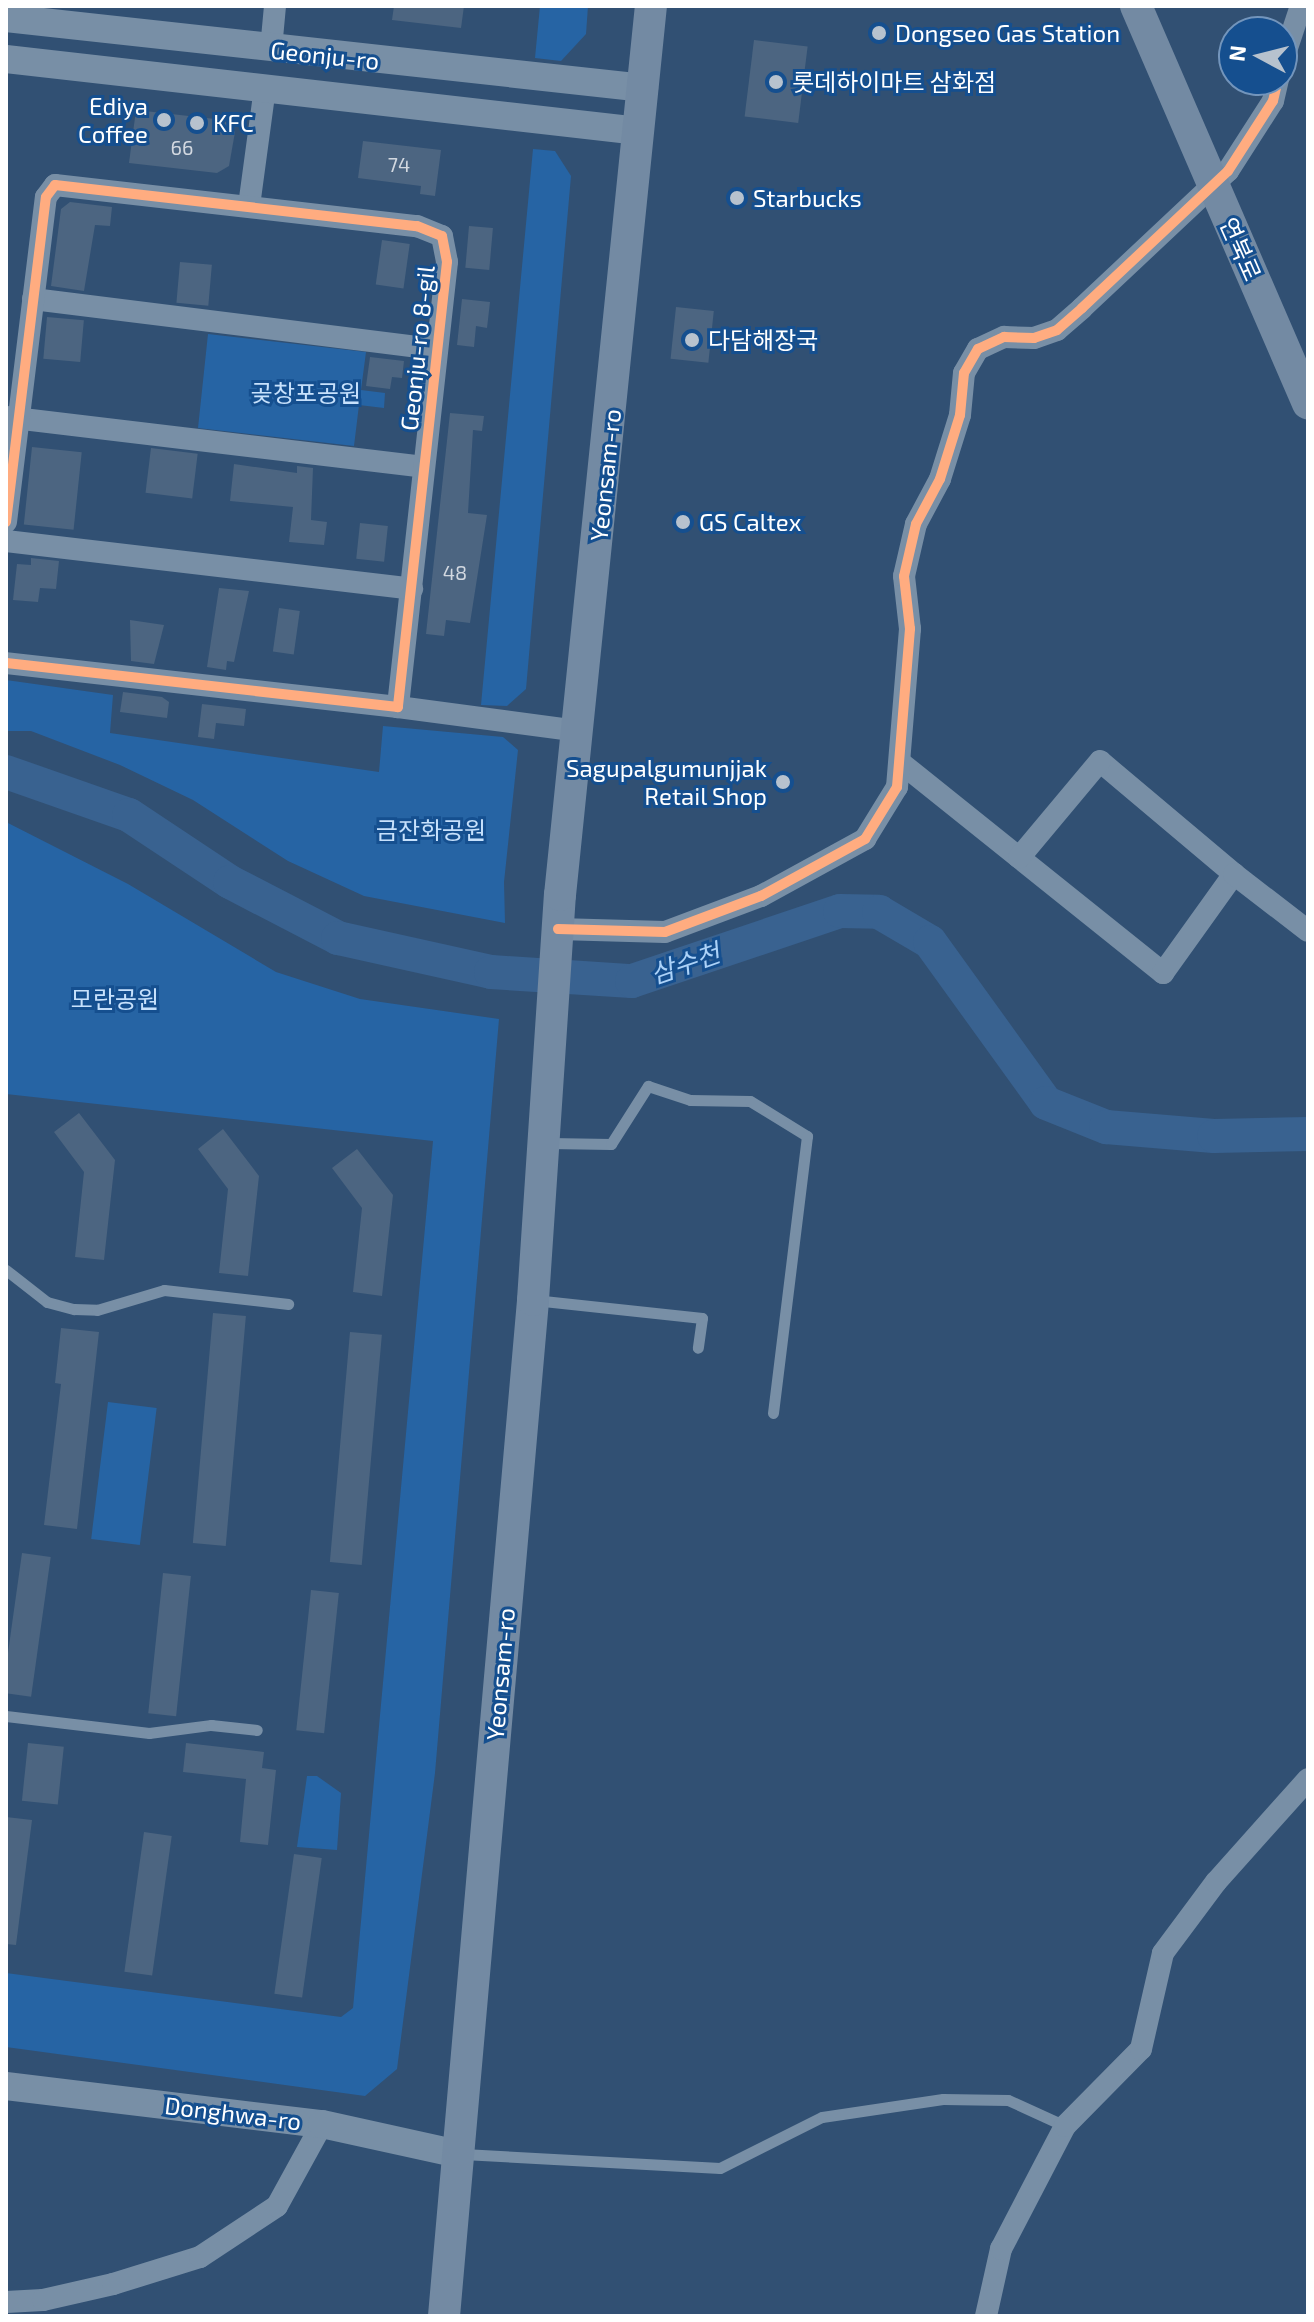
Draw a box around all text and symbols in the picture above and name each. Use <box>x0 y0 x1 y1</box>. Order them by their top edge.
north arrow <box>1218 16 1298 96</box>
place label: Dongseo Gas Station <box>895 19 1120 47</box>
marker: Dongseo Gas Station <box>870 24 888 42</box>
street label: Geonju-ro <box>269 35 381 75</box>
text: N <box>1222 44 1250 63</box>
place label: 롯데하이마트 삼화점 <box>792 68 996 96</box>
marker: 롯데하이마트 삼화점 <box>767 73 785 91</box>
place label: Ediya Coffee <box>78 92 148 148</box>
place label: KFC <box>213 109 254 137</box>
marker: Ediya Coffee <box>155 111 173 129</box>
marker: KFC <box>188 114 206 132</box>
house number: 66 <box>171 135 193 159</box>
house number: 74 <box>388 152 410 176</box>
place label: Starbucks <box>753 184 862 212</box>
marker: Starbucks <box>728 189 746 207</box>
street label: 연북로 <box>1214 213 1268 285</box>
street label: Geonju-ro 8-gil <box>394 264 440 432</box>
place label: 다담해장국 <box>708 326 818 354</box>
marker: 다담해장국 <box>683 331 701 349</box>
park label: 곶창포공원 <box>251 379 361 407</box>
street label: Yeonsam-ro <box>584 408 626 542</box>
place label: GS Caltex <box>699 508 801 536</box>
marker: GS Caltex <box>674 513 692 531</box>
house number: 48 <box>443 560 467 584</box>
place label: Sagupalgumunjjak Retail Shop <box>566 754 767 810</box>
marker: Sagupalgumunjjak Retail Shop <box>774 773 792 791</box>
park label: 금잔화공원 <box>376 816 486 844</box>
water label: 삼수천 <box>646 937 724 989</box>
park label: 모란공원 <box>71 985 159 1013</box>
street label: Yeonsam-ro <box>480 1607 520 1741</box>
street label: Donghwa-ro <box>163 2090 303 2136</box>

